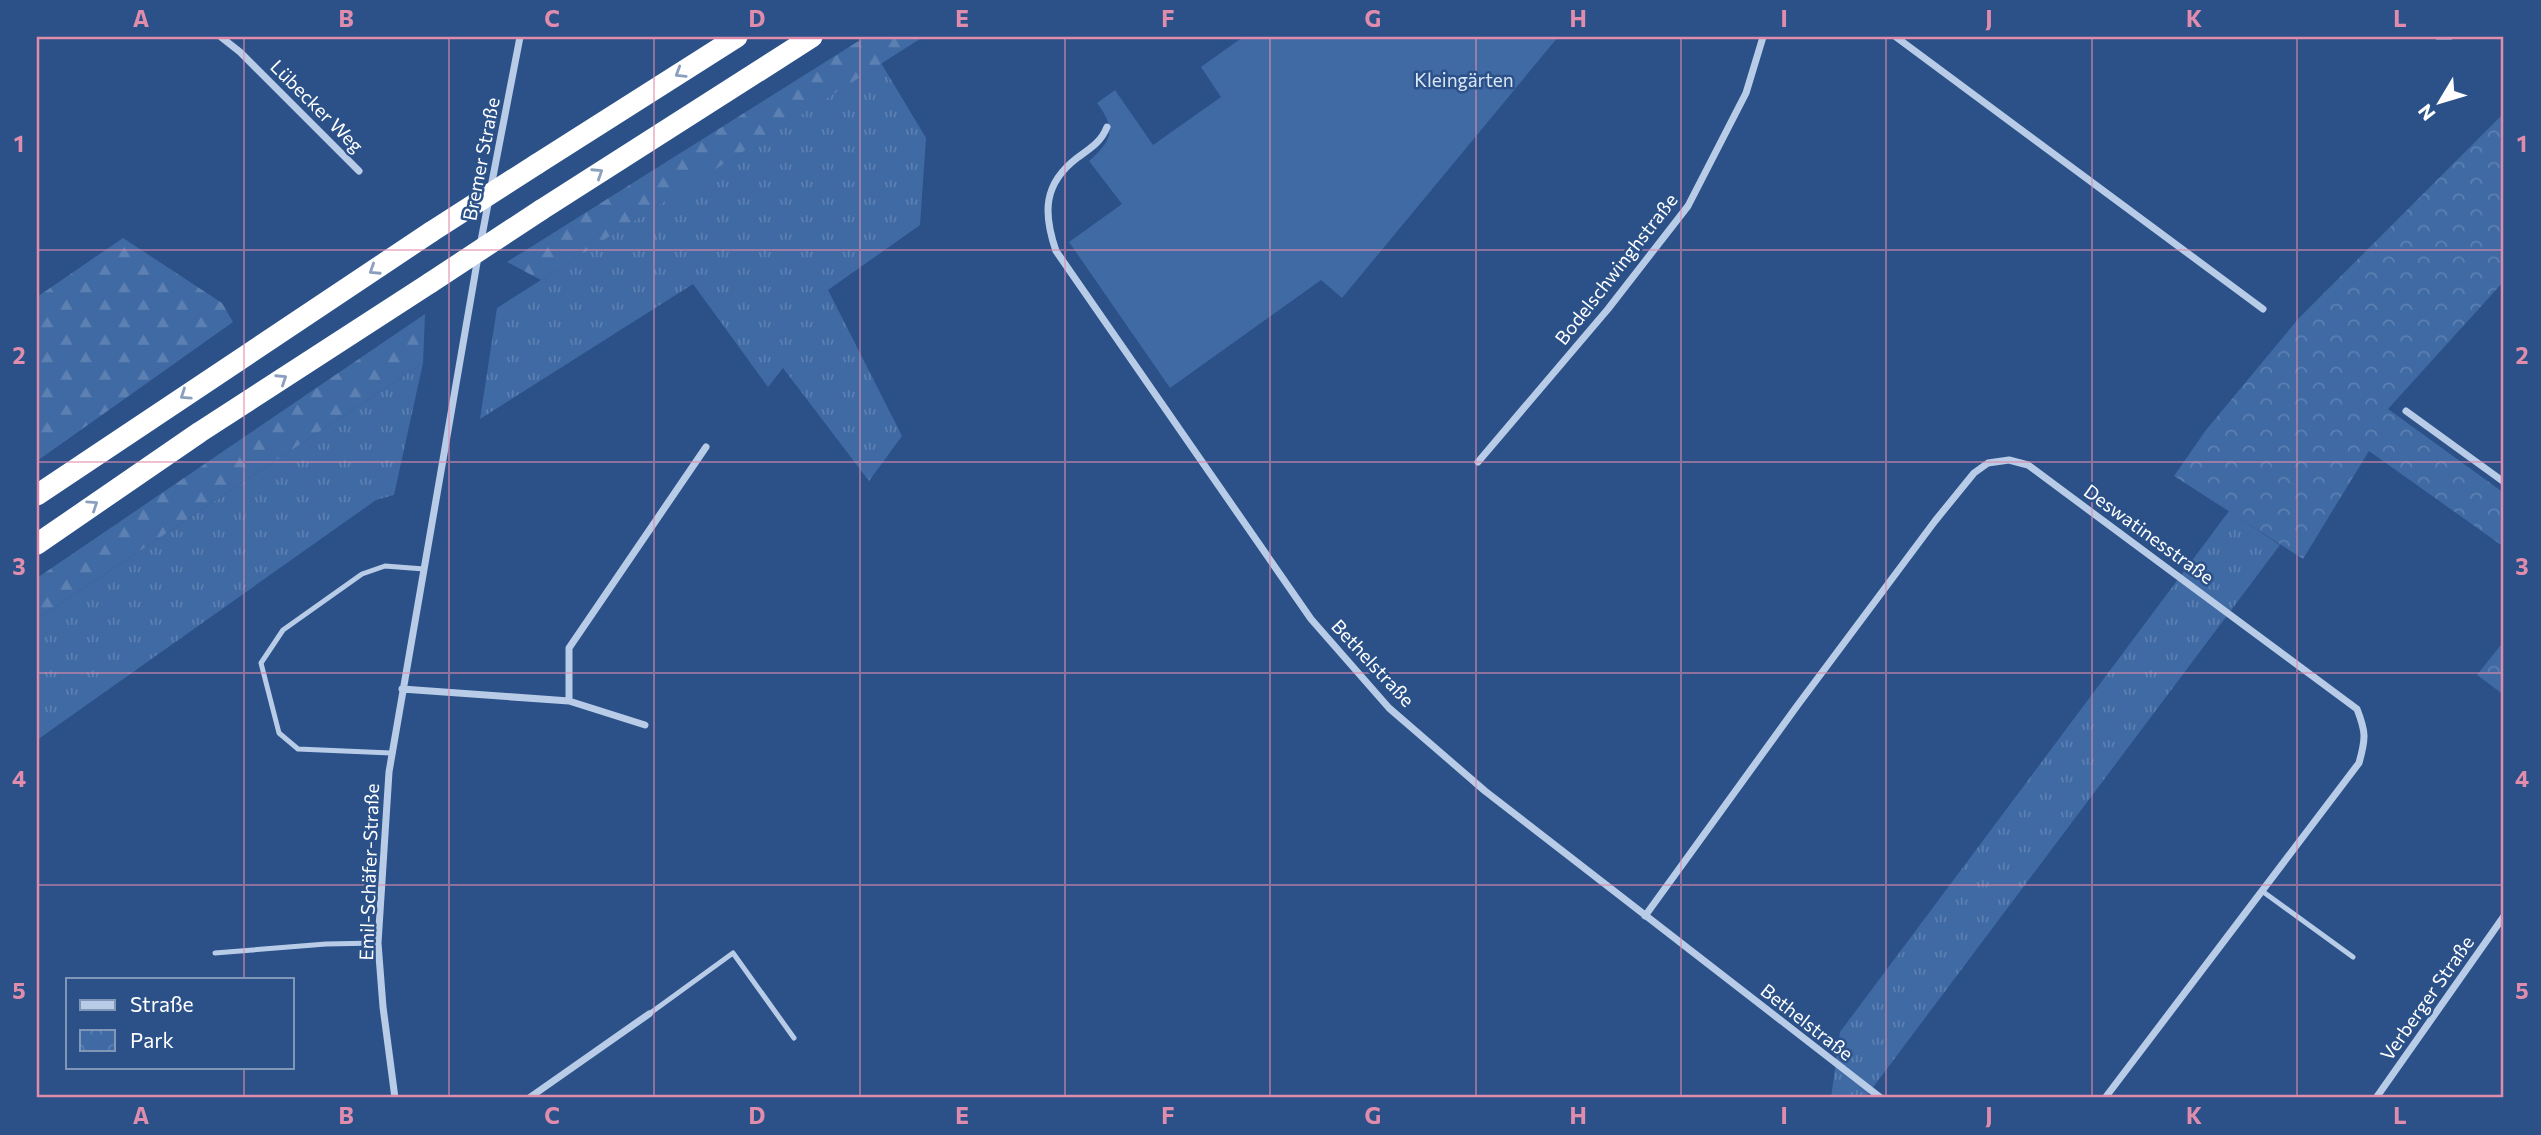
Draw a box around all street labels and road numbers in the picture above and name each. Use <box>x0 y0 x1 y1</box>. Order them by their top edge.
street label: Lübecker Weg <box>266 55 368 157</box>
street label: Bremer Straße <box>457 95 504 222</box>
street label: Bodelschwinghstraße <box>1549 188 1682 349</box>
street label: Deswatinesstraße <box>2080 479 2219 588</box>
street label: Bethelstraße <box>1327 614 1420 711</box>
street label: Emil-Schäfer-Straße <box>354 783 383 961</box>
street label: Verberger Straße <box>2375 931 2478 1065</box>
street label: Bethelstraße <box>1757 978 1858 1065</box>

